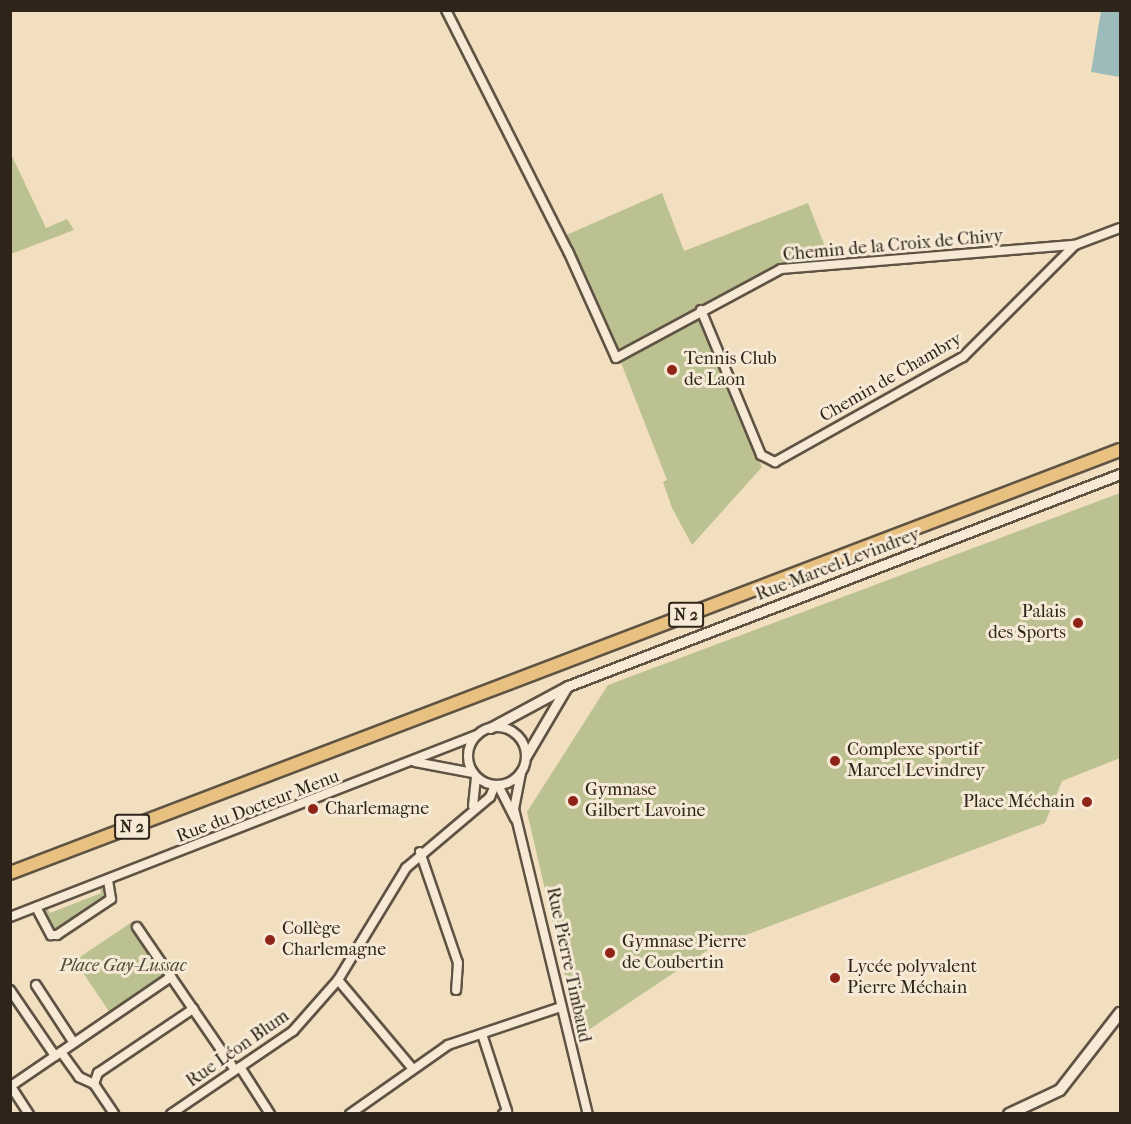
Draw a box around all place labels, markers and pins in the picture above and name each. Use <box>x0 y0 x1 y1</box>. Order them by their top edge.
place label: Tennis Club de Laon <box>684 349 777 392</box>
marker: Tennis Club de Laon <box>665 363 679 377</box>
place label: Palais des Sports <box>988 602 1066 644</box>
marker: Palais des Sports <box>1071 616 1085 630</box>
place label: Complexe sportif Marcel Levindrey <box>847 740 985 783</box>
marker: Complexe sportif Marcel Levindrey <box>828 754 842 768</box>
place label: Gymnase Gilbert Lavoine <box>585 780 705 822</box>
place label: Place Méchain <box>963 791 1075 813</box>
marker: Gymnase Gilbert Lavoine <box>566 794 580 808</box>
marker: Place Méchain <box>1080 795 1094 809</box>
place label: Charlemagne <box>325 798 429 820</box>
marker: Charlemagne <box>306 802 320 816</box>
place label: Collège Charlemagne <box>282 919 386 962</box>
place label: Gymnase Pierre de Coubertin <box>622 932 746 974</box>
marker: Collège Charlemagne <box>263 933 277 947</box>
marker: Gymnase Pierre de Coubertin <box>603 946 617 960</box>
place label: Lycée polyvalent Pierre Méchain <box>847 957 977 1000</box>
marker: Lycée polyvalent Pierre Méchain <box>828 971 842 985</box>

